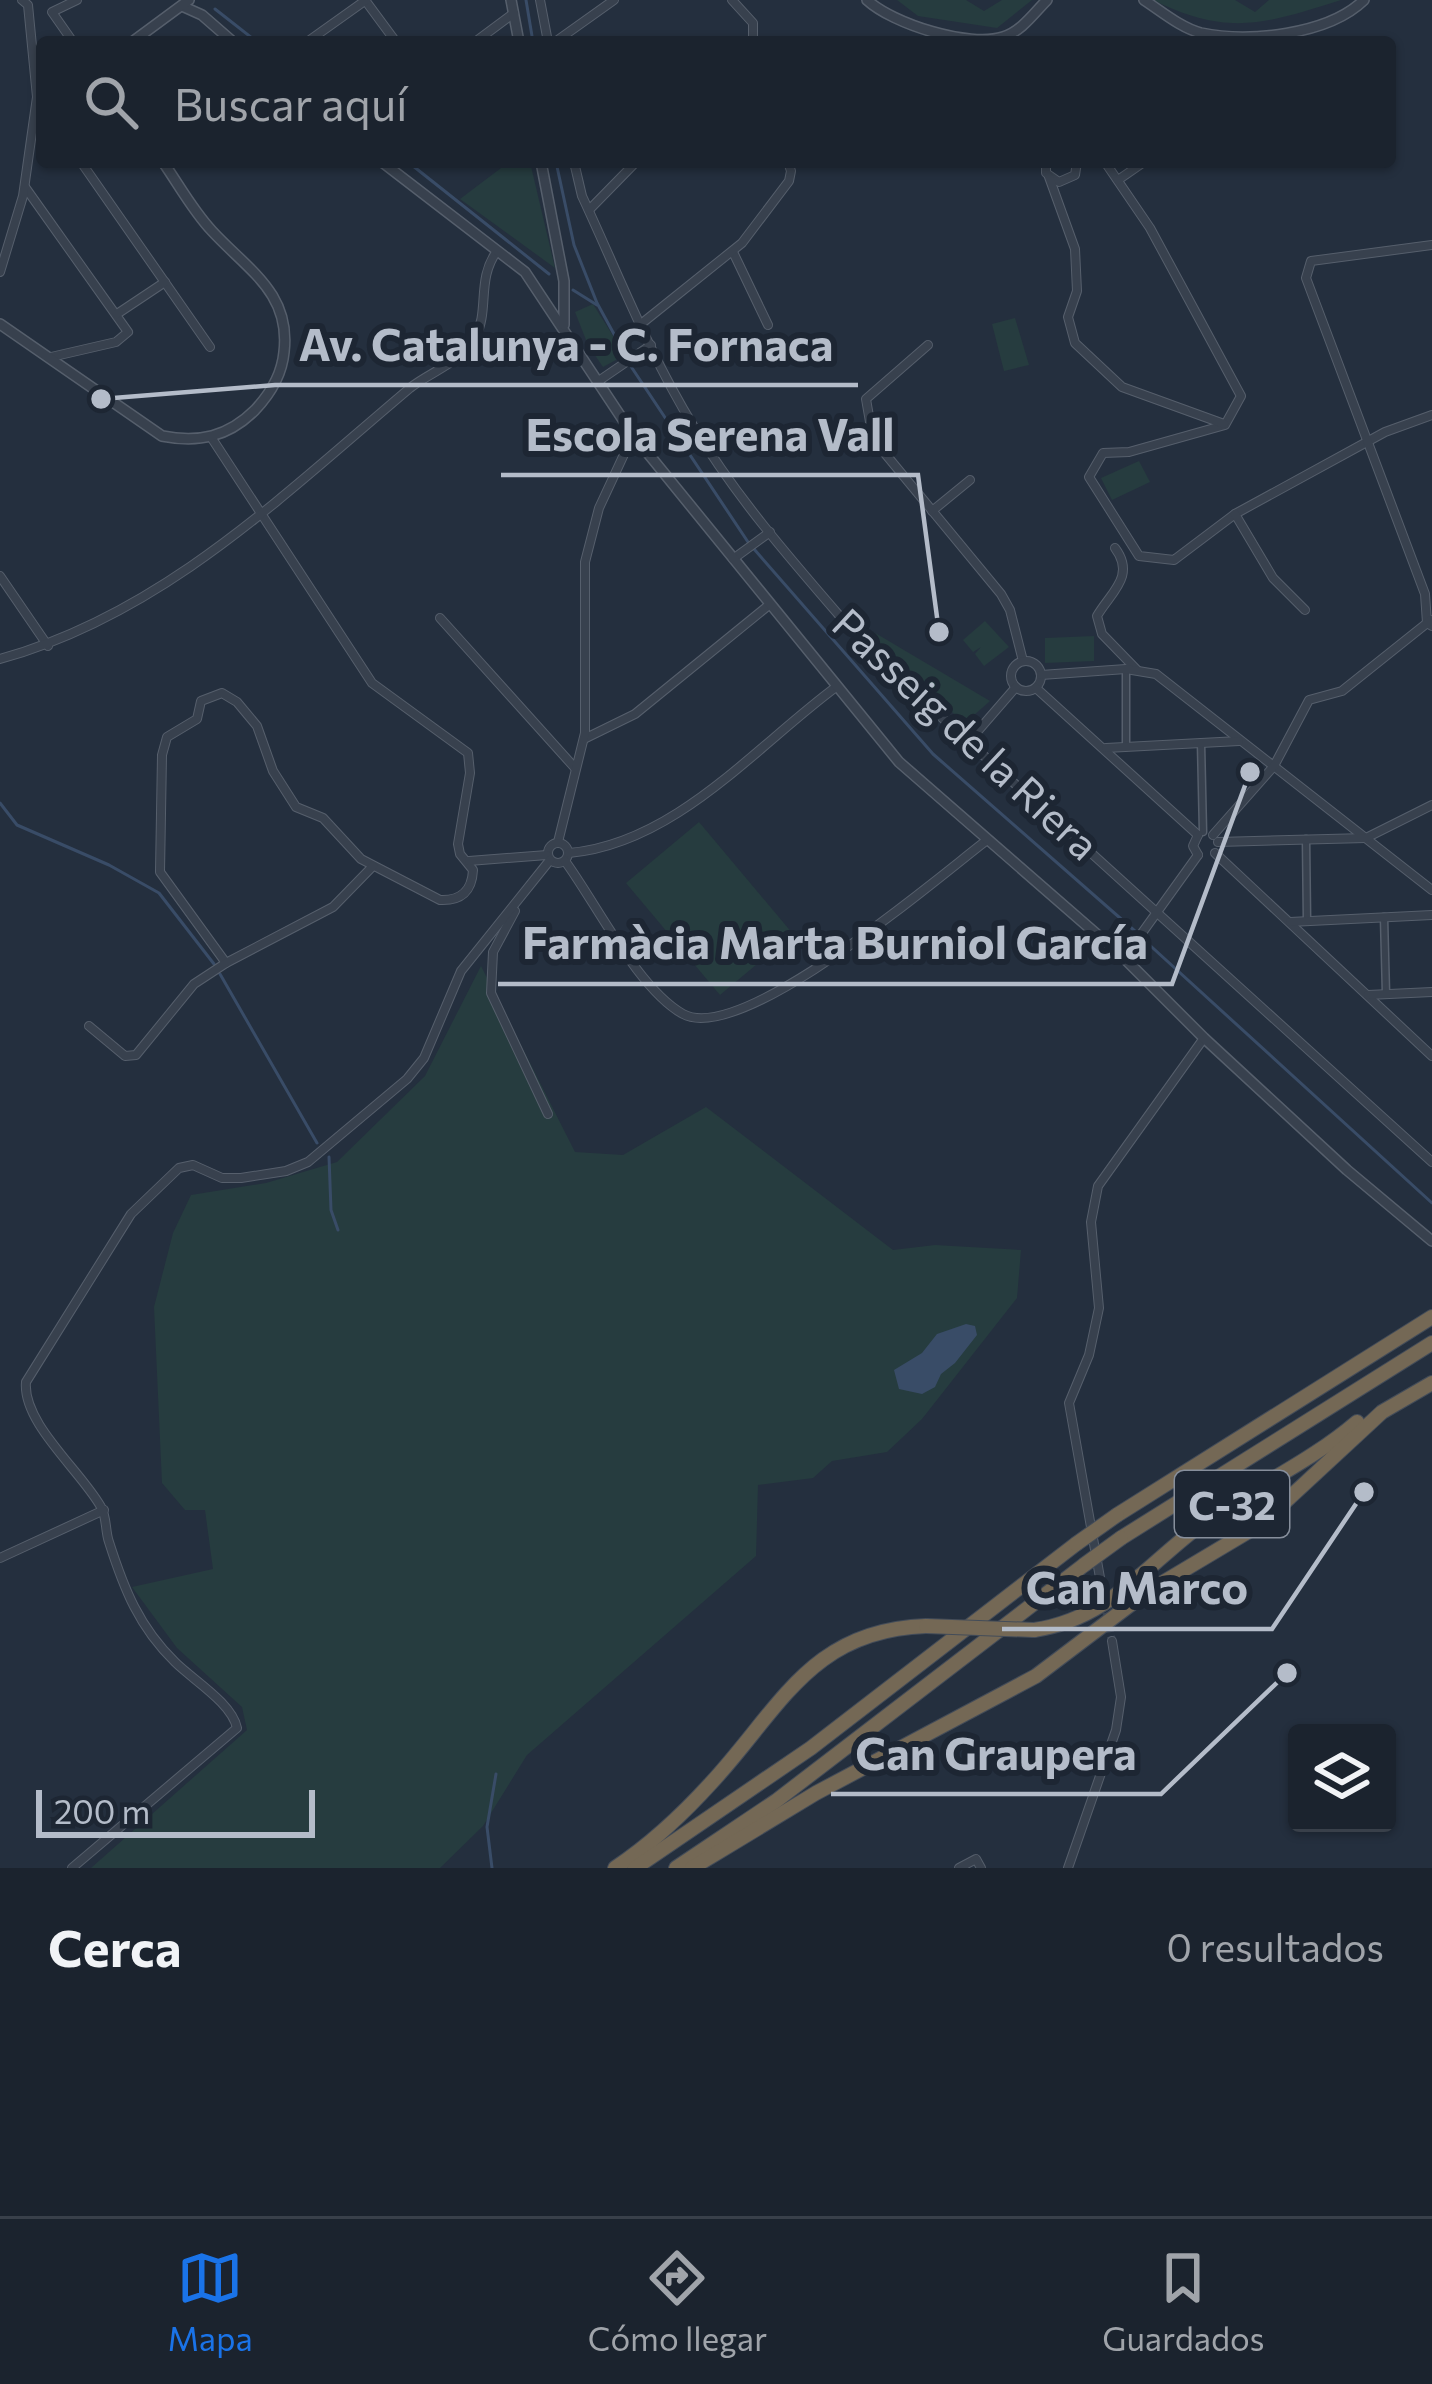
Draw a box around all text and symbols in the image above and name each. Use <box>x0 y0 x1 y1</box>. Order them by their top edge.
search box <box>36 36 1396 168</box>
icon: search <box>78 69 144 135</box>
text: Buscar aquí <box>174 75 408 130</box>
callout: Av. Catalunya - C. Fornaca <box>275 304 858 385</box>
text: Av. Catalunya - C. Fornaca <box>299 315 833 370</box>
callout: Escola Serena Vall <box>501 394 918 475</box>
text: Escola Serena Vall <box>525 405 895 460</box>
street label: Passeig de la Riera <box>823 596 1111 870</box>
callout: Farmàcia Marta Burniol García <box>498 903 1172 984</box>
text: Farmàcia Marta Burniol García <box>522 913 1148 968</box>
road number: C-32 <box>1175 1471 1289 1537</box>
callout: Can Marco <box>1002 1548 1272 1629</box>
text: Can Marco <box>1026 1558 1248 1613</box>
callout: Can Graupera <box>831 1713 1161 1794</box>
text: Can Graupera <box>855 1724 1137 1779</box>
map controls <box>1288 1724 1396 1832</box>
button: layers <box>1288 1724 1396 1832</box>
scale bar <box>36 1784 315 1837</box>
text: 200 m <box>54 1790 150 1831</box>
text: Cerca <box>48 1915 182 1978</box>
text: 0 resultados <box>1167 1922 1384 1970</box>
tab: Mapa <box>167 2245 253 2358</box>
tab: Cómo llegar <box>588 2245 767 2358</box>
tab: Guardados <box>1102 2245 1264 2358</box>

